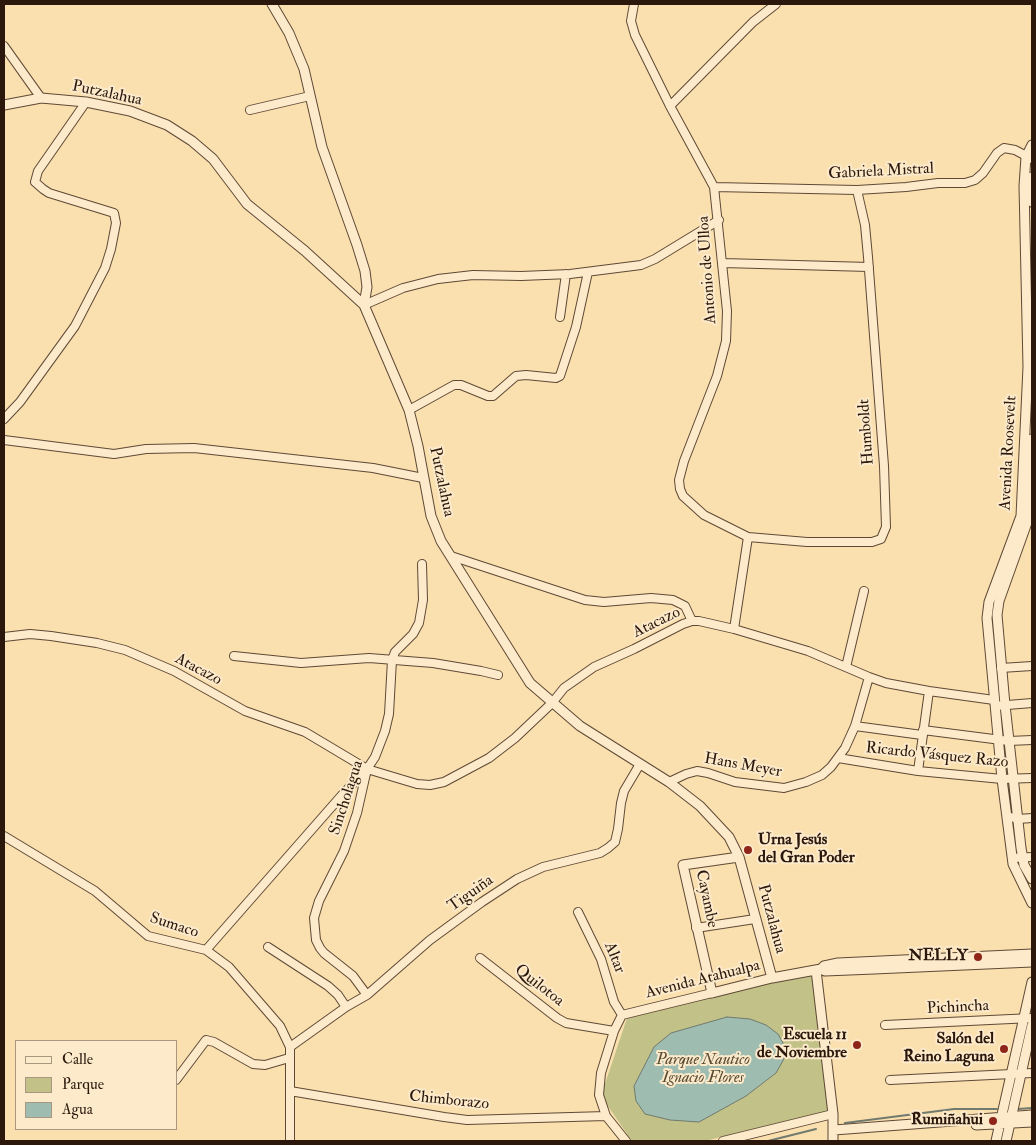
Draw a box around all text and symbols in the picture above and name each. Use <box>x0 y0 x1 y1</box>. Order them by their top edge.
street label: Putzalahua <box>70 77 144 111</box>
street label: Gabriela Mistral <box>828 160 934 184</box>
street label: Antonio de Ulloa <box>695 215 721 325</box>
street label: Avenida Roosevelt <box>996 395 1022 511</box>
street label: Humboldt <box>855 398 879 466</box>
street label: Putzalahua <box>424 445 458 519</box>
street label: Atacazo <box>630 603 684 643</box>
street label: Atacazo <box>171 650 225 690</box>
street label: Ricardo Vásquez Razo <box>865 739 1009 773</box>
street label: Hans Meyer <box>703 750 783 782</box>
street label: Sincholagua <box>326 758 368 838</box>
place label: Urna Jesús del Gran Poder <box>758 831 855 869</box>
marker: Urna Jesús del Gran Poder <box>742 844 754 856</box>
street label: Cayambe <box>691 868 721 930</box>
street label: Tiguiña <box>444 871 498 917</box>
street label: Putzalahua <box>753 882 789 956</box>
street label: Sumaco <box>147 909 201 943</box>
street label: Altar <box>599 940 629 976</box>
place label: NELLY <box>909 947 968 967</box>
marker: NELLY <box>972 951 984 963</box>
street label: Avenida Atahualpa <box>644 956 762 1004</box>
street label: Quilotoa <box>511 961 567 1011</box>
street label: Pichincha <box>926 997 990 1019</box>
place label: Escuela 11 de Noviembre <box>757 1026 847 1064</box>
place label: Salón del Reino Laguna <box>903 1030 994 1068</box>
marker: Escuela 11 de Noviembre <box>851 1039 863 1051</box>
legend <box>15 1040 178 1130</box>
marker: Salón del Reino Laguna <box>998 1043 1010 1055</box>
text: Calle <box>62 1050 93 1069</box>
park label: Parque Nautico Ignacio Flores <box>656 1051 750 1089</box>
text: Parque <box>62 1075 104 1094</box>
street label: Chimborazo <box>408 1087 490 1115</box>
text: Agua <box>62 1100 93 1119</box>
place label: Rumiñahui <box>911 1111 983 1131</box>
marker: Rumiñahui <box>987 1115 999 1127</box>

